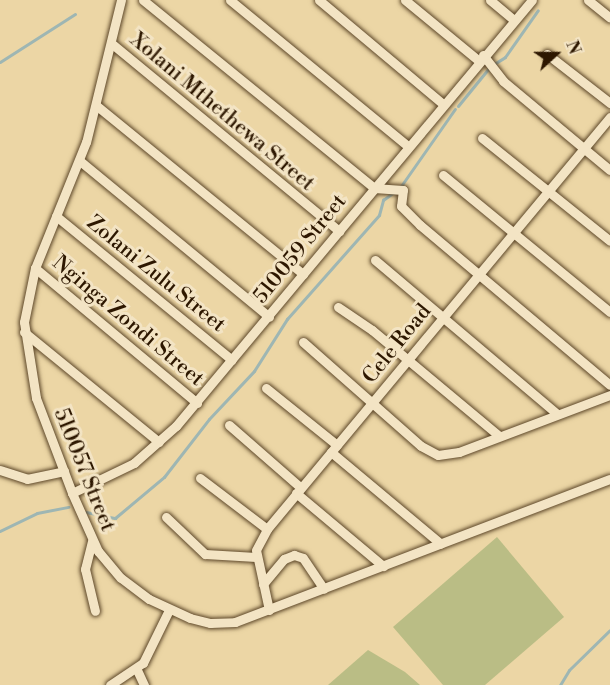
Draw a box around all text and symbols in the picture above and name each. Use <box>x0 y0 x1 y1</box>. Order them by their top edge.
north arrow <box>526 24 586 84</box>
street label: Xolani Mthethewa Street <box>125 27 319 197</box>
text: N <box>561 38 584 57</box>
street label: 510059 Street <box>248 189 352 309</box>
street label: Zolani Zulu Street <box>82 210 230 338</box>
street label: Nginga Zondi Street <box>47 250 209 392</box>
street label: Cele Road <box>357 299 437 389</box>
street label: 510057 Street <box>48 405 120 535</box>

